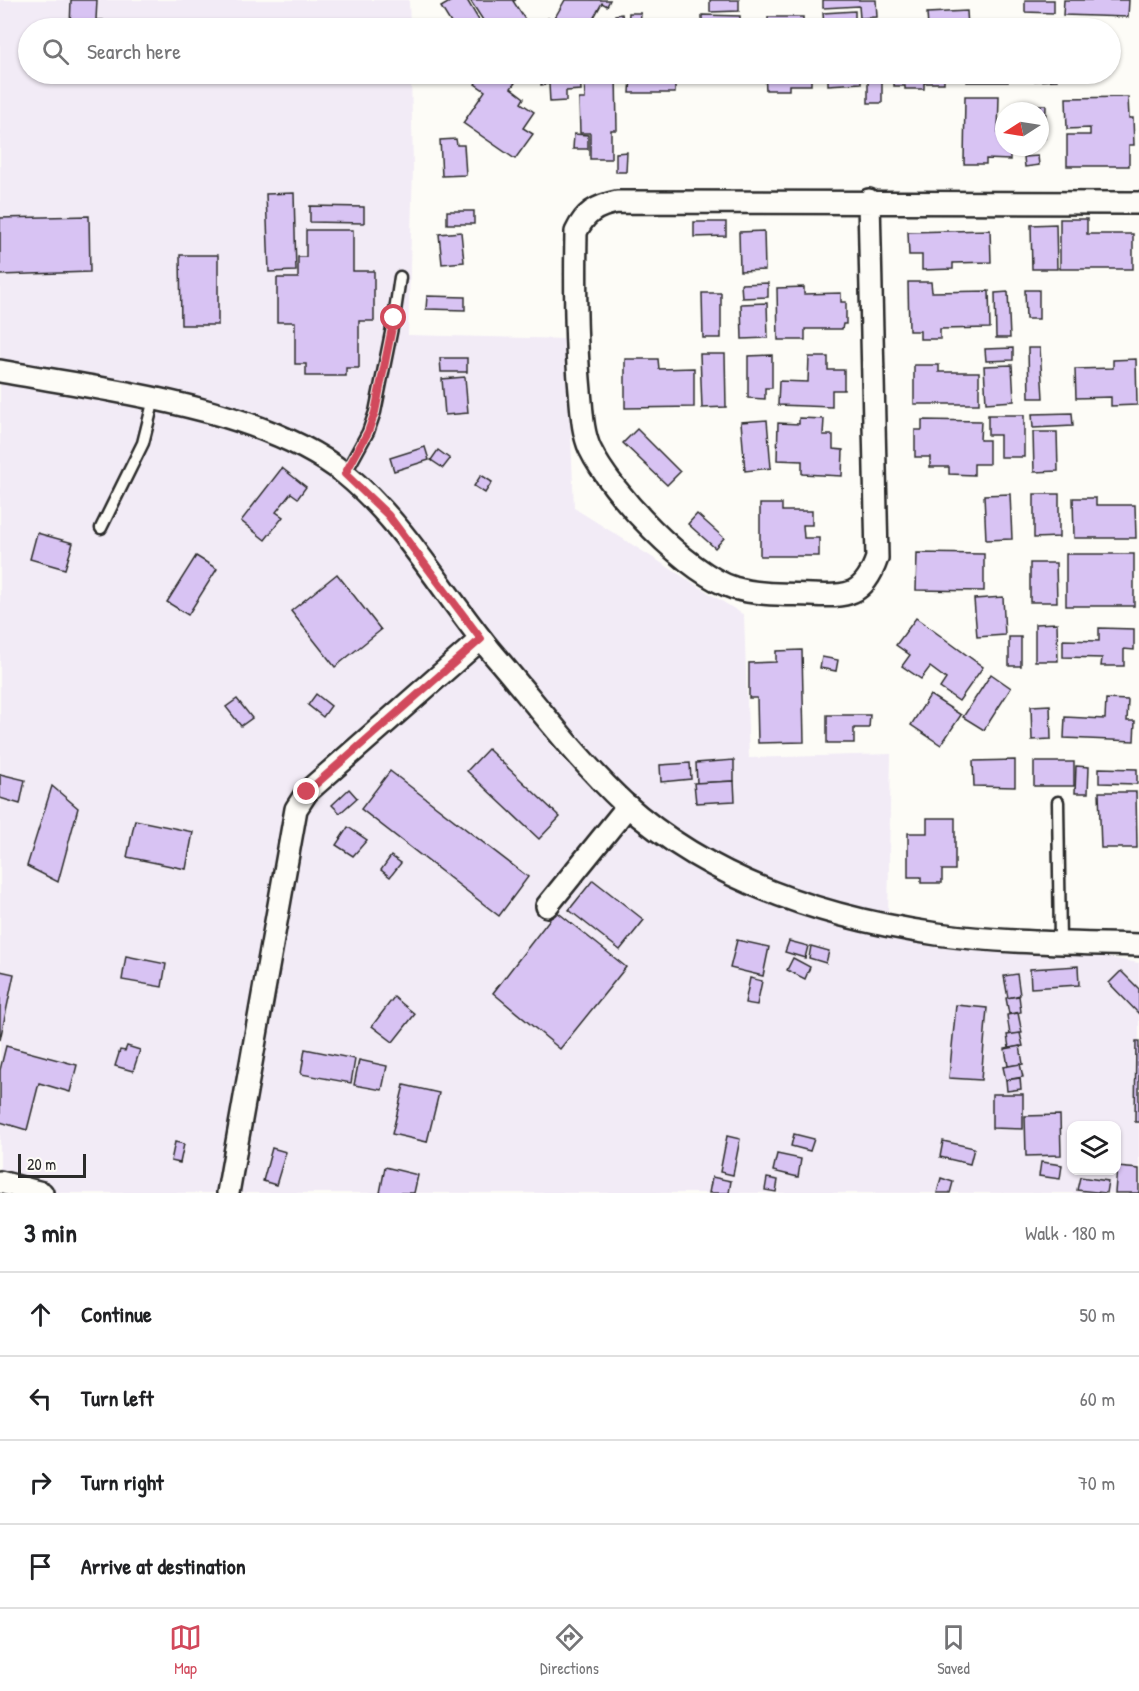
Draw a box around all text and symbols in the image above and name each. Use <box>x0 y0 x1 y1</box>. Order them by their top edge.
search box <box>18 18 1121 84</box>
icon: search <box>39 35 72 68</box>
text: Search here <box>87 36 181 66</box>
north arrow <box>995 102 1049 156</box>
route start <box>380 304 406 330</box>
route end <box>293 778 319 804</box>
map controls <box>1067 1121 1121 1175</box>
button: layers <box>1067 1121 1121 1175</box>
scale bar <box>18 1151 86 1178</box>
text: 20 m <box>27 1153 56 1175</box>
text: 3 min <box>24 1215 77 1250</box>
text: Walk · 180 m <box>1025 1219 1115 1246</box>
icon: ahead <box>24 1298 57 1331</box>
text: Continue <box>81 1299 152 1329</box>
text: 50 m <box>1079 1301 1115 1328</box>
icon: left <box>24 1382 57 1415</box>
text: Turn left <box>81 1383 154 1413</box>
text: 60 m <box>1080 1385 1115 1412</box>
icon: right <box>24 1466 57 1499</box>
text: Turn right <box>81 1467 164 1497</box>
text: 70 m <box>1078 1469 1115 1496</box>
icon: arrive <box>24 1550 57 1583</box>
text: Arrive at destination <box>81 1551 246 1581</box>
tab: Map <box>169 1621 202 1679</box>
tab: Directions <box>540 1621 599 1679</box>
tab: Saved <box>937 1621 970 1679</box>

